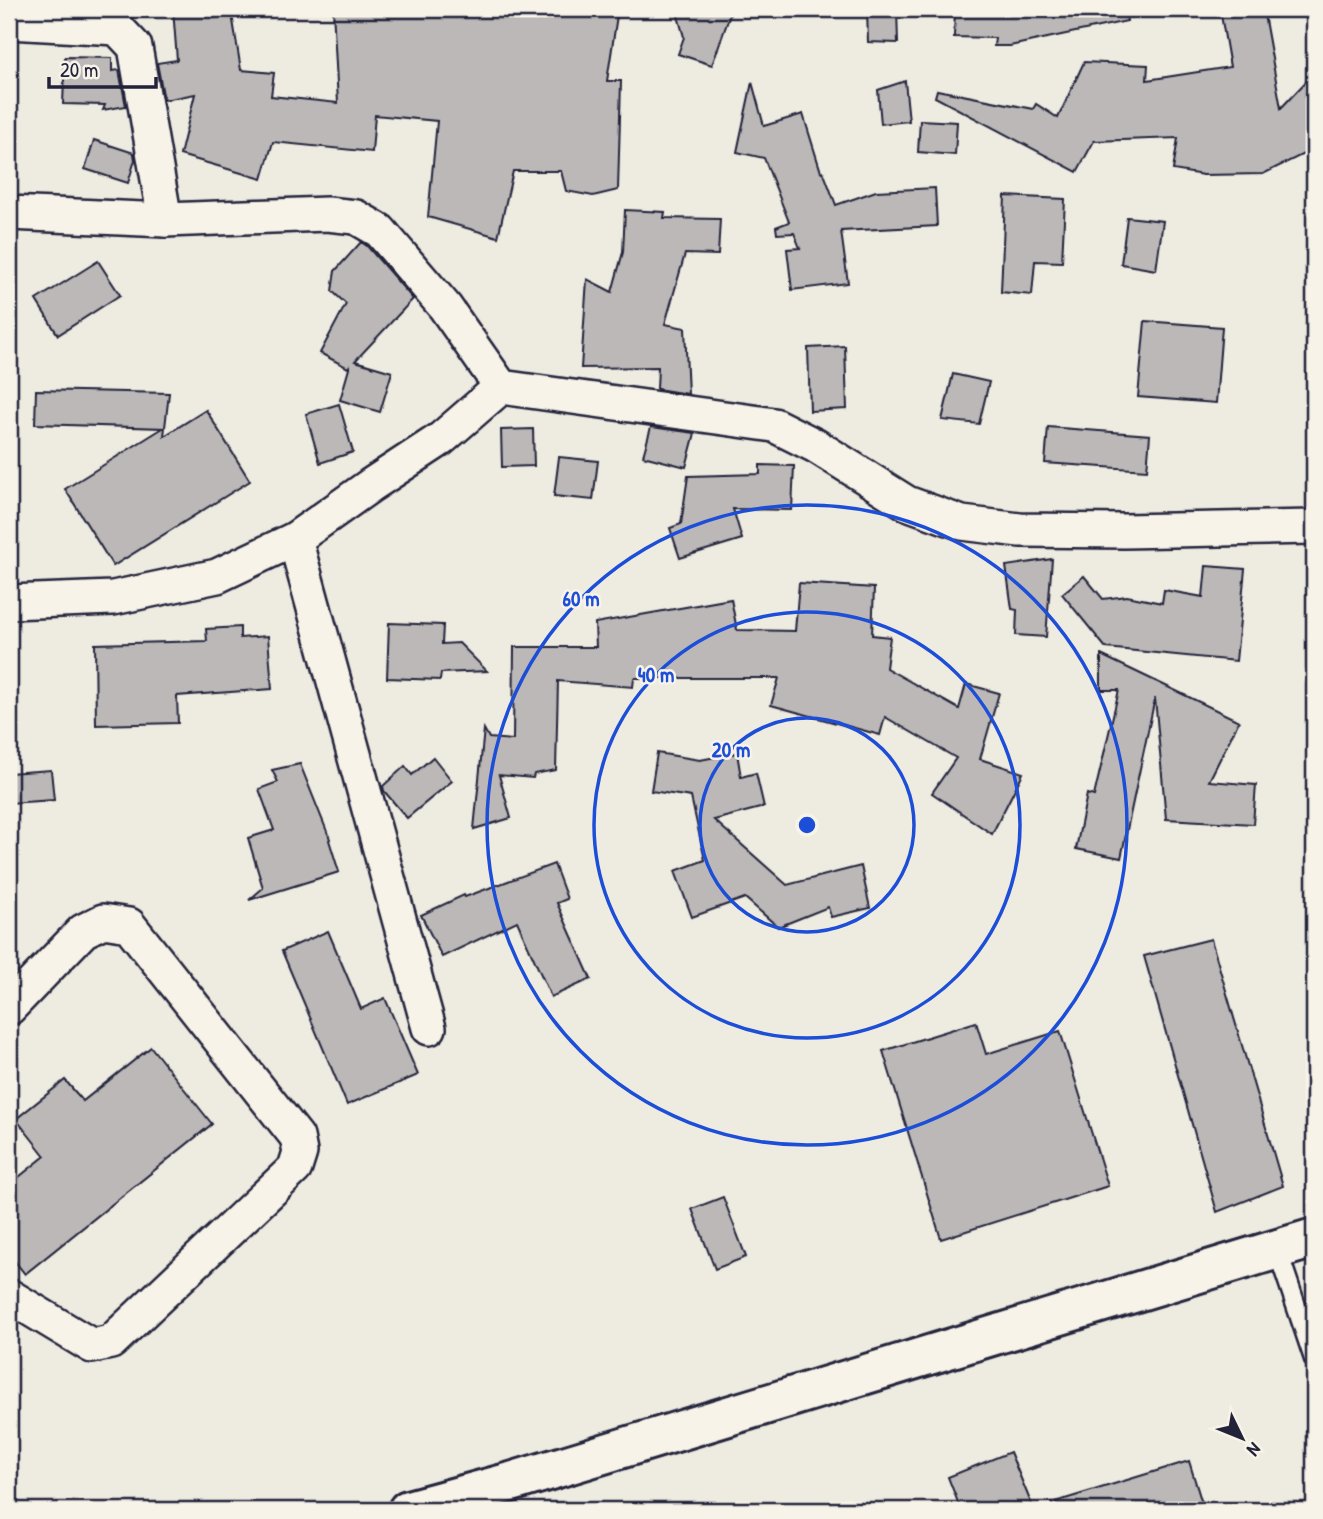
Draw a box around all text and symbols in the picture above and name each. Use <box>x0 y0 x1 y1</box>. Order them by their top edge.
scale bar <box>49 46 156 90</box>
text: 20 m <box>60 55 98 84</box>
text: 60 m <box>563 584 599 613</box>
text: 40 m <box>638 660 674 689</box>
text: 20 m <box>712 735 750 764</box>
centre of rings <box>795 813 819 837</box>
north arrow <box>1208 1404 1278 1474</box>
text: N <box>1241 1437 1267 1462</box>

